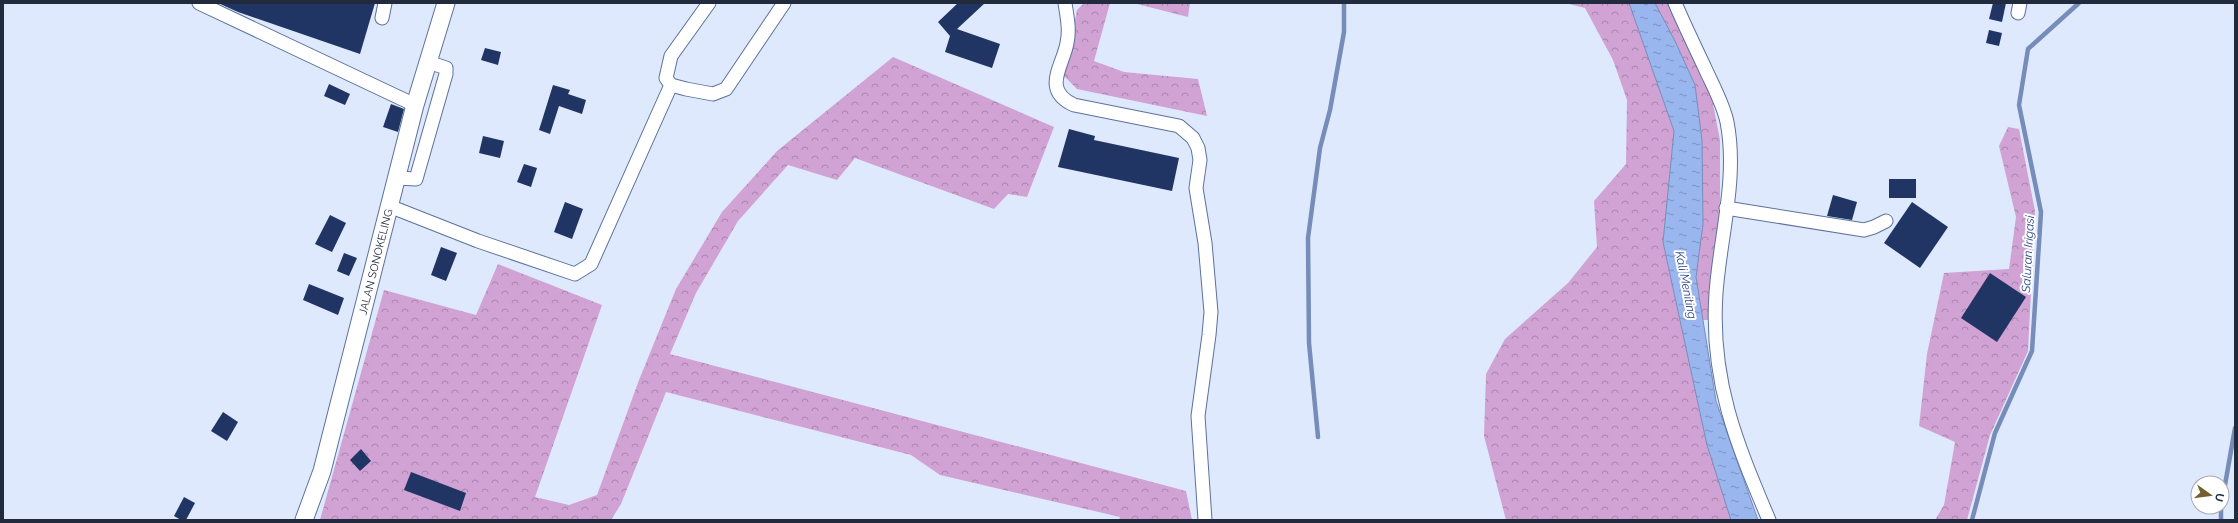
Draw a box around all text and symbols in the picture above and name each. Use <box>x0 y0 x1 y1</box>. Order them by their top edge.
street label: JALAN SONOKELING <box>357 208 395 316</box>
water label: Saluran Irigasi <box>2019 215 2037 294</box>
water label: Kali Meniting <box>1673 250 1699 320</box>
north arrow <box>2190 475 2230 515</box>
text: U <box>2212 492 2227 503</box>

